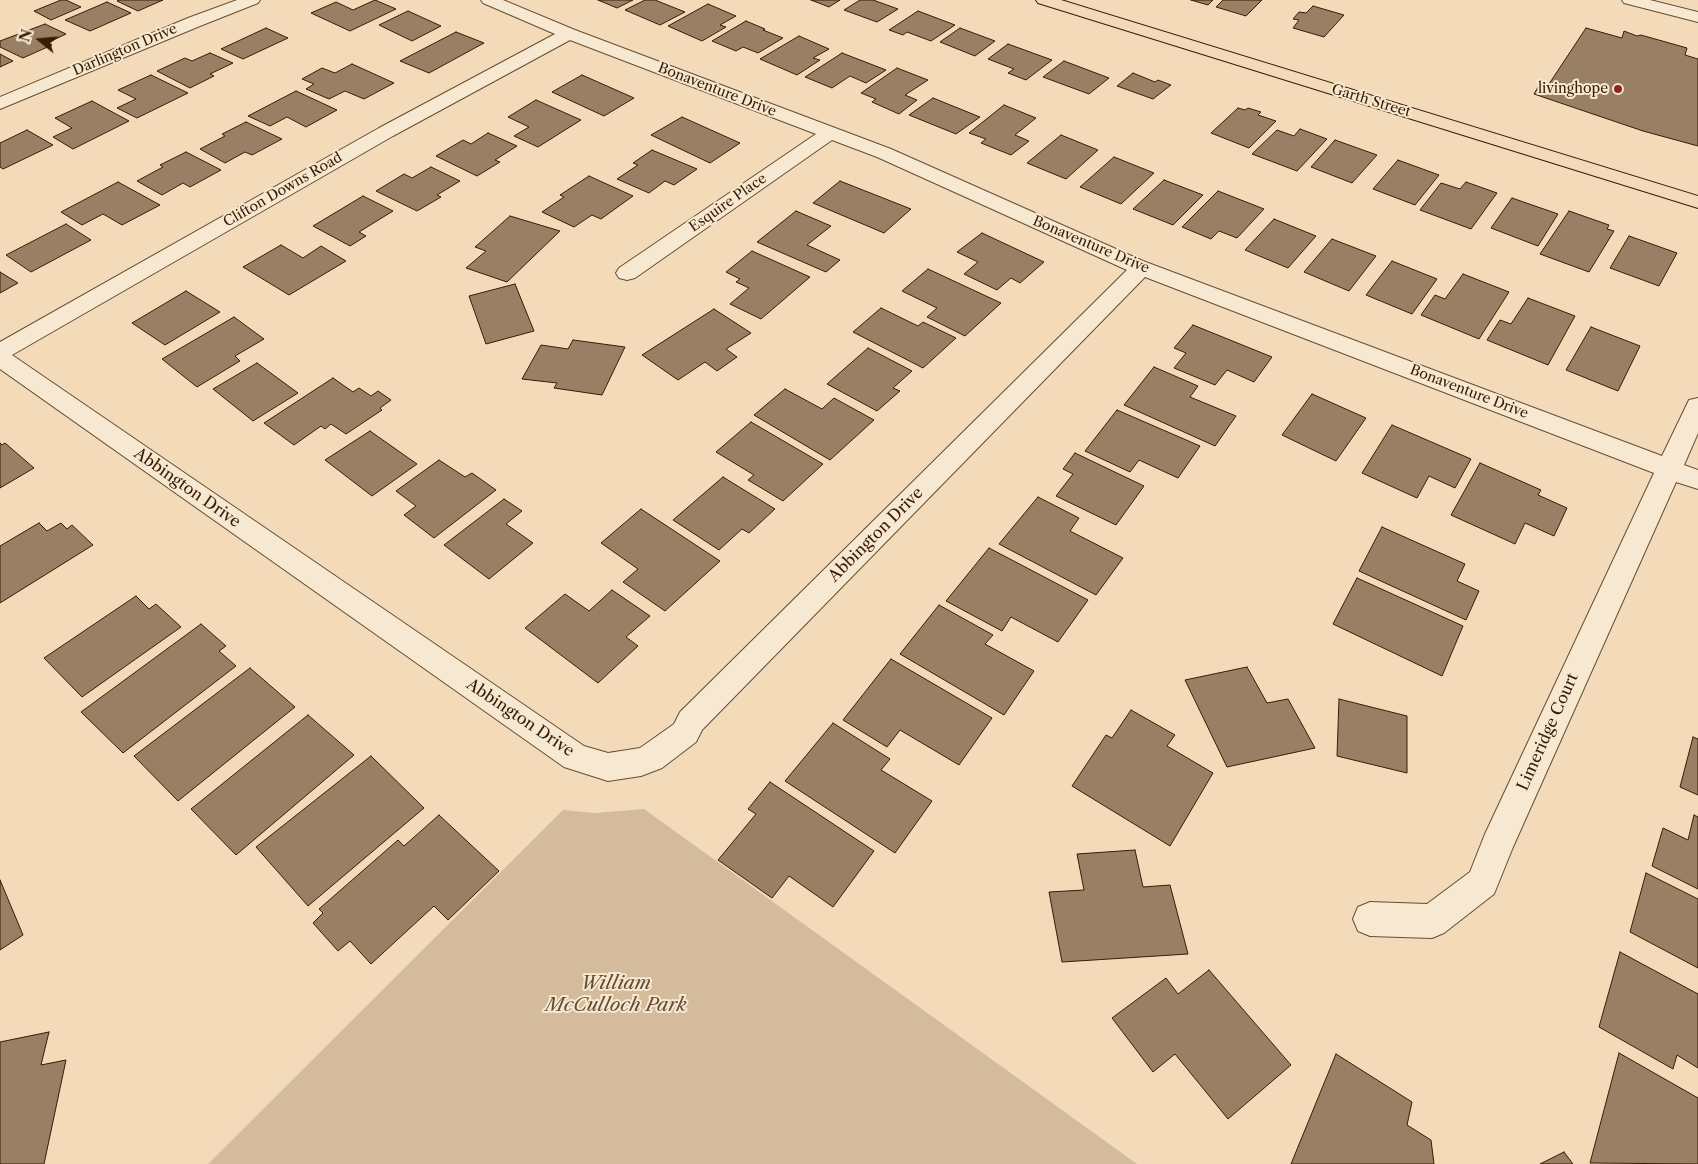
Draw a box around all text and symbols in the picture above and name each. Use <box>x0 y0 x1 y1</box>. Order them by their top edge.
north arrow <box>15 15 65 65</box>
street label: Darlington Drive <box>70 20 180 80</box>
text: N <box>15 27 36 44</box>
street label: Bonaventure Drive <box>656 60 778 120</box>
street label: Garth Street <box>1329 81 1413 121</box>
place label: livinghope <box>1538 81 1608 97</box>
marker: livinghope <box>1612 83 1624 95</box>
street label: Clifton Downs Road <box>221 149 345 231</box>
street label: Esquire Place <box>686 170 770 236</box>
street label: Bonaventure Drive <box>1030 213 1152 277</box>
street label: Bonaventure Drive <box>1408 362 1530 422</box>
street label: Abbington Drive <box>130 444 244 532</box>
street label: Abbington Drive <box>825 484 927 586</box>
street label: Limeridge Court <box>1513 670 1583 794</box>
street label: Abbington Drive <box>462 675 578 761</box>
park label: William McCulloch Park <box>545 973 687 1017</box>

